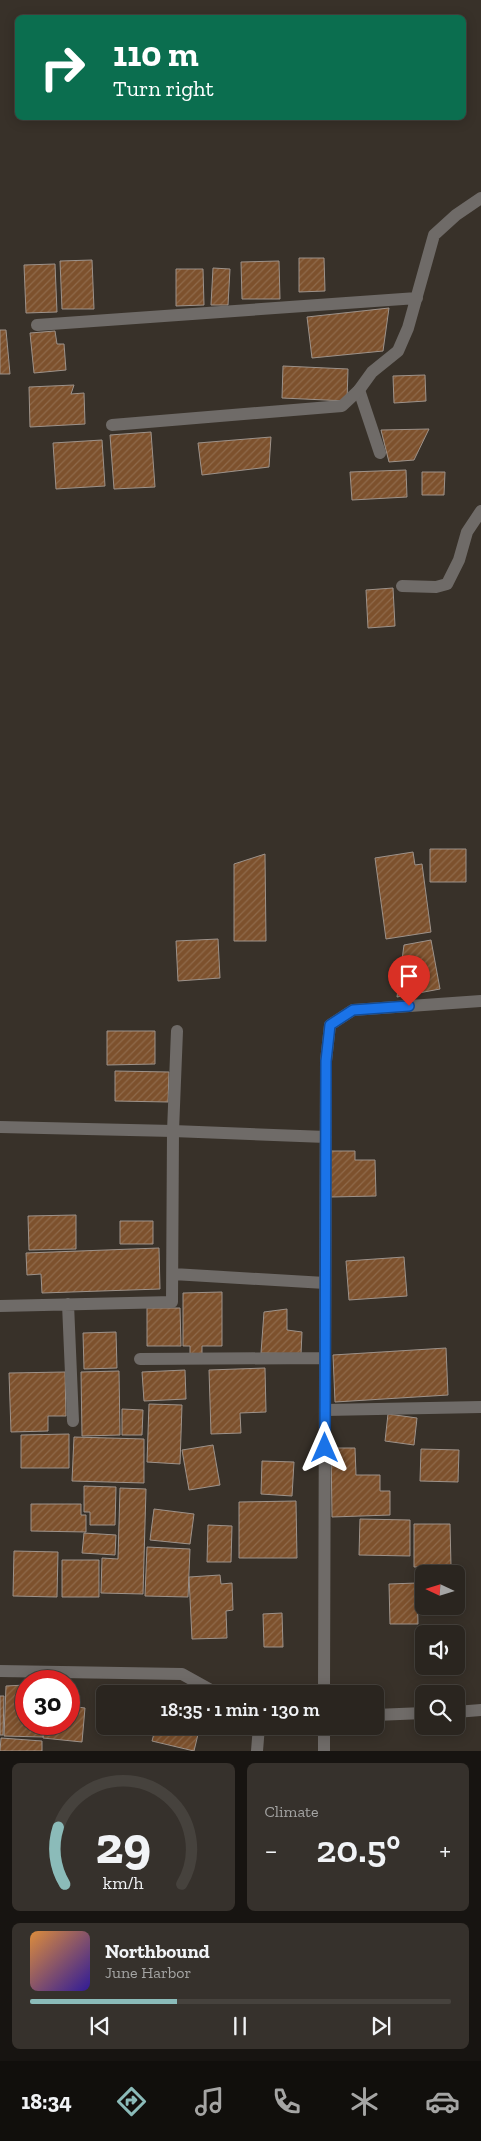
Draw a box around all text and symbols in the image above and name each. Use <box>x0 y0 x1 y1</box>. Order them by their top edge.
text: 110 m <box>113 33 199 75</box>
icon: right <box>30 35 95 100</box>
text: Turn right <box>113 75 214 102</box>
pin <box>388 955 430 1006</box>
icon: arrive <box>395 962 423 990</box>
position arrow <box>298 1421 350 1473</box>
north arrow <box>415 1565 465 1615</box>
map controls <box>415 1565 465 1735</box>
button: sound <box>415 1625 465 1675</box>
speed limit sign: 30 <box>15 1670 80 1735</box>
button: search <box>415 1685 465 1735</box>
text: 18:35 · 1 min · 130 m <box>160 1698 320 1721</box>
text: Climate <box>265 1802 319 1821</box>
text: 29 <box>95 1814 151 1876</box>
text: 20.5° <box>316 1826 401 1872</box>
text: − <box>265 1834 278 1867</box>
text: + <box>439 1834 451 1867</box>
text: km/h <box>103 1872 144 1894</box>
text: Northbound <box>105 1940 210 1963</box>
text: June Harbor <box>105 1963 191 1982</box>
icon: previous <box>86 2012 114 2040</box>
icon: pause <box>226 2012 254 2040</box>
icon: next <box>367 2012 395 2040</box>
icon: directions <box>114 2084 149 2119</box>
icon: music <box>192 2084 227 2119</box>
icon: phone <box>269 2084 304 2119</box>
icon: climate <box>347 2084 382 2119</box>
icon: car <box>425 2084 460 2119</box>
text: 18:34 <box>21 2088 72 2115</box>

